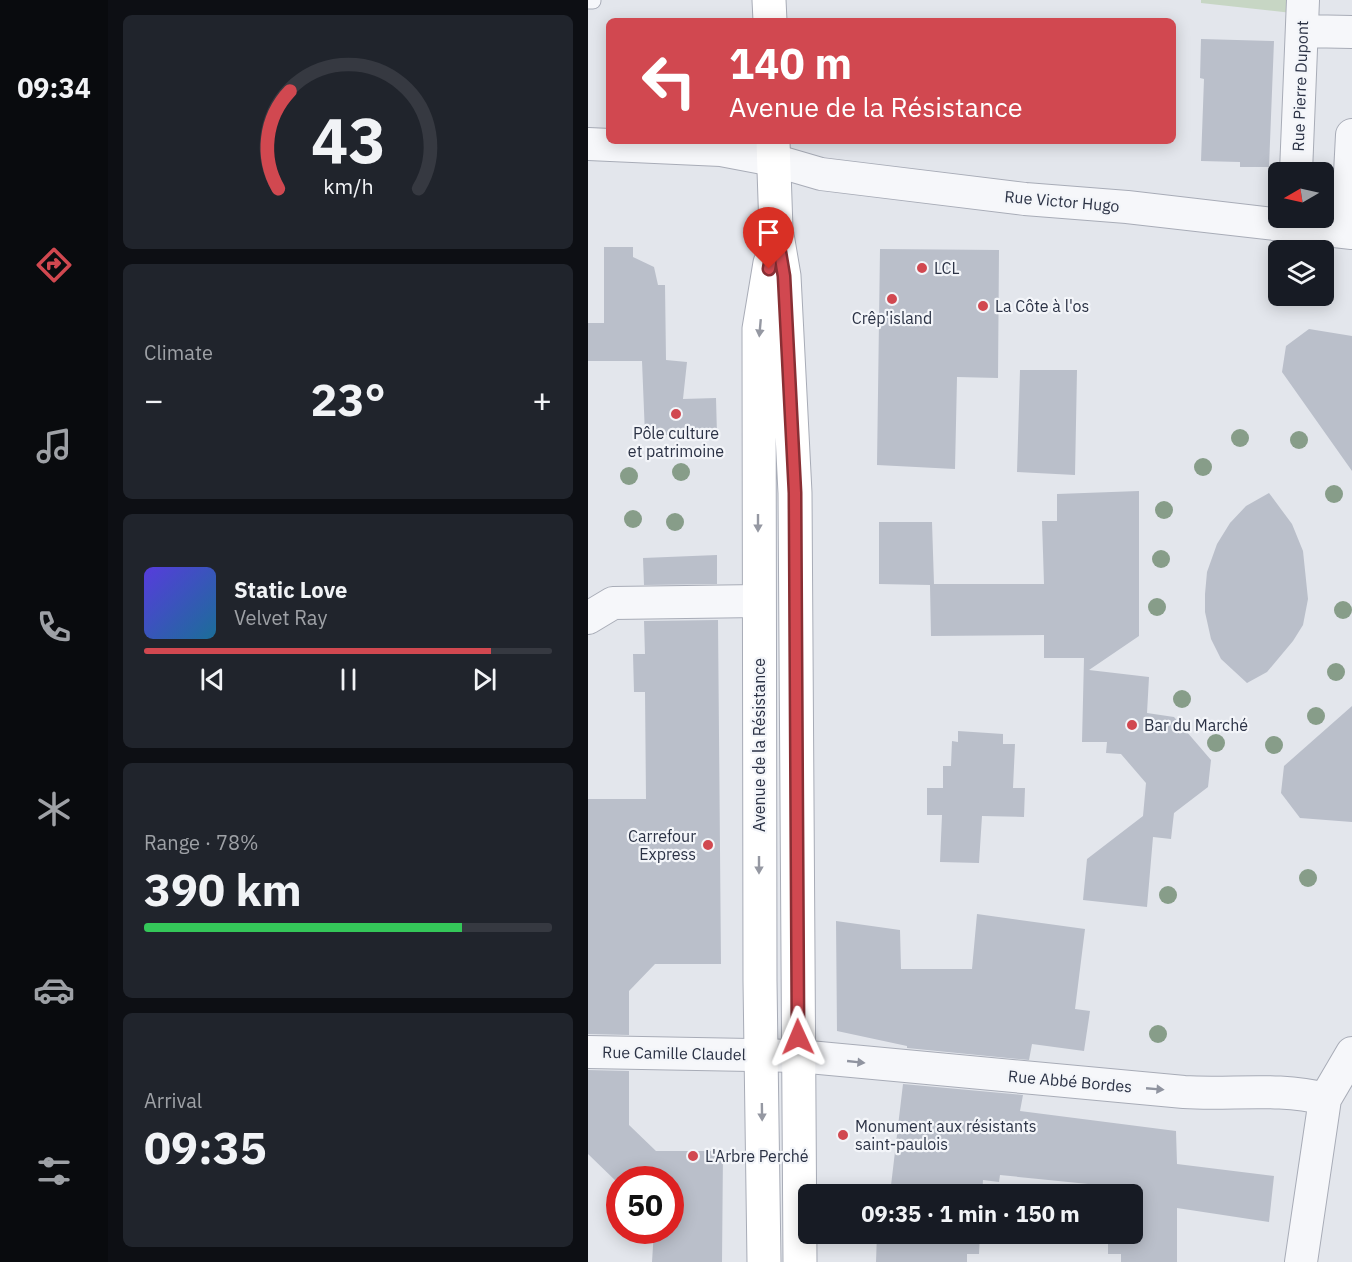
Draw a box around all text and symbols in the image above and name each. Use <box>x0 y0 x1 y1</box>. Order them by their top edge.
street label: Rue Pierre Dupont <box>1288 20 1312 152</box>
text: 140 m <box>729 36 852 91</box>
icon: left <box>630 42 708 120</box>
text: 09:34 <box>17 70 91 105</box>
text: Avenue de la Résistance <box>729 89 1023 124</box>
text: 43 <box>311 99 385 180</box>
north arrow <box>1268 162 1334 228</box>
map controls <box>1268 162 1334 306</box>
text: km/h <box>323 173 373 201</box>
street label: Rue Victor Hugo <box>1004 186 1120 216</box>
pin <box>743 207 794 269</box>
icon: arrive <box>752 216 785 249</box>
button: layers <box>1268 240 1334 306</box>
icon: directions <box>33 244 75 286</box>
place label: LCL <box>934 258 960 278</box>
marker: LCL <box>915 261 929 275</box>
marker: Crêp'island <box>885 292 899 306</box>
place label: La Côte à l'os <box>995 296 1089 316</box>
marker: La Côte à l'os <box>976 299 990 313</box>
place label: Crêp'island <box>852 308 932 328</box>
one-way arrow <box>755 319 765 338</box>
text: Climate <box>144 339 213 366</box>
text: 23° <box>310 370 386 428</box>
text: − <box>144 378 164 421</box>
text: + <box>532 378 552 421</box>
marker: Pôle culture et patrimoine <box>669 407 683 421</box>
place label: Pôle culture et patrimoine <box>628 423 724 461</box>
icon: music <box>33 425 75 467</box>
one-way arrow <box>753 514 763 533</box>
text: Static Love <box>234 575 347 604</box>
text: Velvet Ray <box>234 604 327 631</box>
icon: phone <box>33 606 75 648</box>
street label: Avenue de la Résistance <box>749 658 769 832</box>
icon: previous <box>196 663 229 696</box>
icon: pause <box>332 663 365 696</box>
icon: next <box>468 663 501 696</box>
place label: Bar du Marché <box>1144 715 1248 735</box>
marker: Bar du Marché <box>1125 718 1139 732</box>
icon: climate <box>33 788 75 830</box>
place label: Carrefour Express <box>628 826 696 864</box>
text: Range · 78% <box>144 829 259 856</box>
marker: Carrefour Express <box>701 838 715 852</box>
one-way arrow <box>754 856 764 875</box>
text: 390 km <box>144 860 302 918</box>
icon: car <box>33 969 75 1011</box>
position arrow <box>766 1005 830 1069</box>
street label: Rue Camille Claudel <box>602 1042 746 1064</box>
one-way arrow <box>847 1057 866 1067</box>
street label: Rue Abbé Bordes <box>1007 1066 1133 1096</box>
one-way arrow <box>1146 1084 1165 1094</box>
text: Arrival <box>144 1087 202 1114</box>
one-way arrow <box>757 1103 767 1122</box>
place label: Monument aux résistants saint-paulois <box>855 1116 1037 1154</box>
text: 09:35 <box>144 1118 267 1176</box>
marker: Monument aux résistants saint-paulois <box>836 1128 850 1142</box>
place label: L'Arbre Perché <box>705 1146 809 1166</box>
marker: L'Arbre Perché <box>686 1149 700 1163</box>
icon: filters <box>33 1150 75 1192</box>
speed limit sign: 50 <box>606 1166 684 1244</box>
text: 09:35 · 1 min · 150 m <box>861 1199 1080 1228</box>

